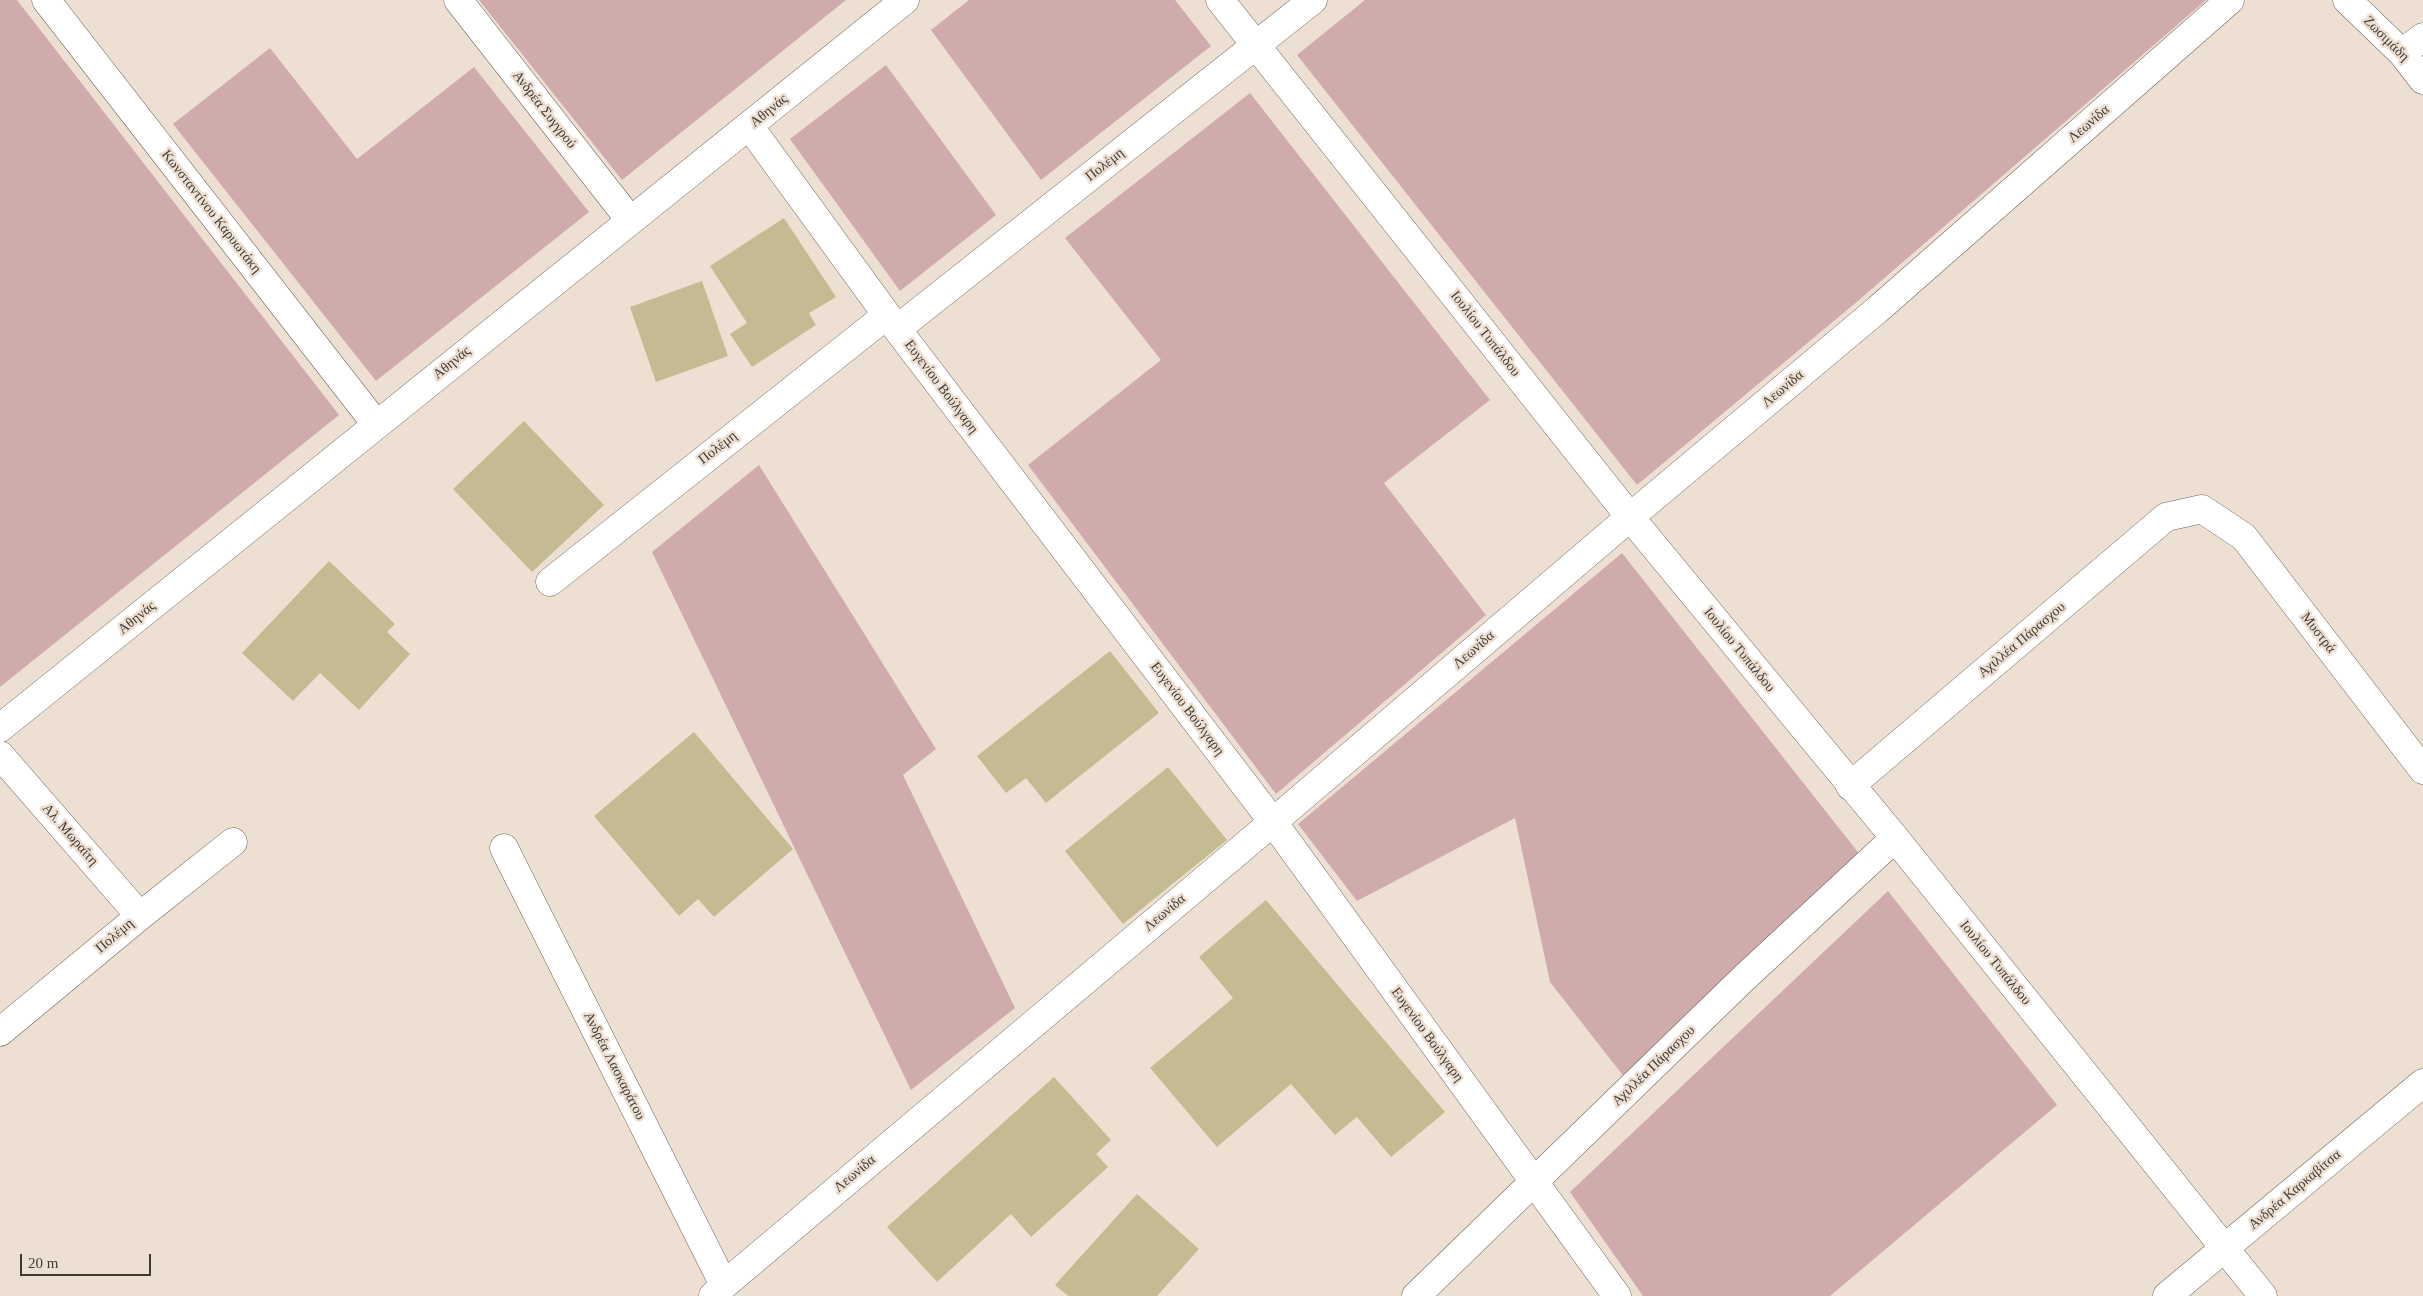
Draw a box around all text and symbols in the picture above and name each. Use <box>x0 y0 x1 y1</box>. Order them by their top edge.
street label: Ζωσιμάδη <box>2360 13 2412 65</box>
street label: Ανδρέα Συγγρού <box>508 68 580 152</box>
street label: Αθηνάς <box>747 91 791 131</box>
street label: Λεωνίδα <box>2065 101 2113 147</box>
street label: Πολέμη <box>1082 145 1128 185</box>
street label: Κωνσταντίνου Καρυωτάκη <box>157 147 265 277</box>
street label: Ιουλίου Τυπάλδου <box>1446 288 1524 380</box>
street label: Ευγενίου Βούλγαρη <box>900 337 982 437</box>
street label: Αθηνάς <box>430 343 474 383</box>
street label: Λεωνίδα <box>1759 367 1807 411</box>
street label: Πολέμη <box>695 428 741 468</box>
street label: Αθηνάς <box>115 598 159 638</box>
street label: Αχιλλέα Πάρασχου <box>1975 599 2069 681</box>
street label: Ιουλίου Τυπάλδου <box>1700 604 1778 696</box>
street label: Μυστρά <box>2297 609 2339 657</box>
street label: Λεωνίδα <box>1450 627 1498 673</box>
street label: Ευγενίου Βούλγαρη <box>1146 659 1228 759</box>
street label: Αλ. Μωραΐτη <box>39 801 101 869</box>
street label: Λεωνίδα <box>1141 891 1189 935</box>
street label: Πολέμη <box>93 915 137 957</box>
street label: Ιουλίου Τυπάλδου <box>1956 917 2034 1009</box>
street label: Ευγενίου Βούλγαρη <box>1387 984 1467 1086</box>
street label: Ανδρέα Λασκαράτου <box>580 1009 648 1123</box>
street label: Αχιλλέα Πάρασχου <box>1609 1022 1699 1110</box>
street label: Ανδρέα Καρκαβίτσα <box>2245 1147 2345 1233</box>
street label: Λεωνίδα <box>831 1152 879 1196</box>
scale bar <box>22 1244 154 1276</box>
text: 20 m <box>28 1255 58 1271</box>

